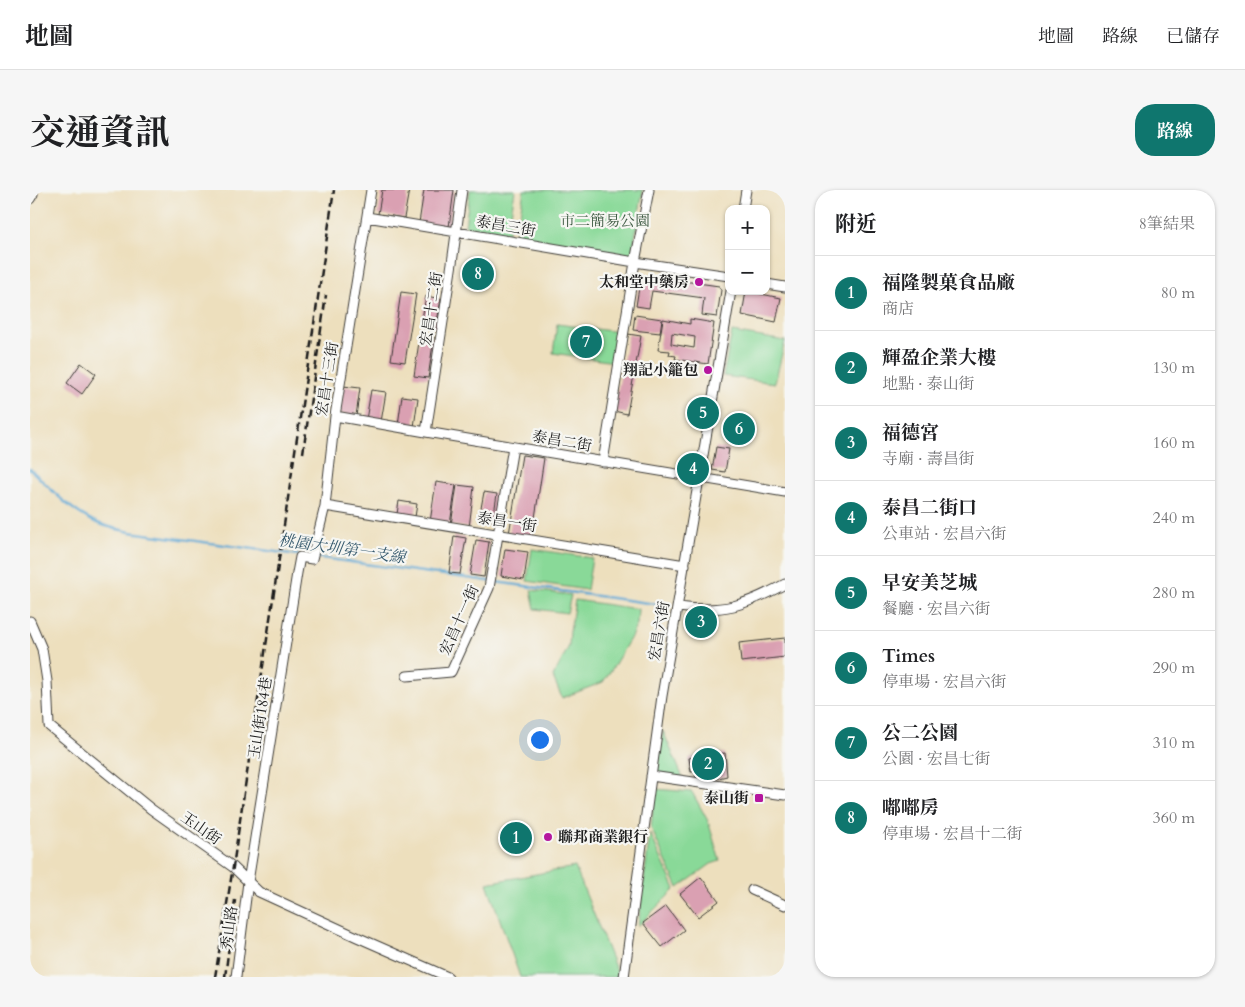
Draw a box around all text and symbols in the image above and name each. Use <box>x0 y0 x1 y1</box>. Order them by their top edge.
text: 地圖 <box>25 20 73 53</box>
text: 地圖 <box>1038 24 1074 49</box>
text: 路線 <box>1102 24 1138 49</box>
text: 已儲存 <box>1166 24 1220 49</box>
button: 路線 <box>1135 104 1215 156</box>
text: 交通資訊 <box>30 109 170 157</box>
map controls <box>725 205 770 295</box>
button: + <box>725 205 770 250</box>
text: 附近 <box>835 210 877 239</box>
street label: 泰昌三街 <box>475 211 537 241</box>
park label: 市二簡易公園 <box>560 211 650 231</box>
text: 8筆結果 <box>1139 213 1195 235</box>
button: − <box>725 250 770 295</box>
pin: 8 <box>462 255 494 293</box>
street label: 宏昌十二街 <box>415 270 447 348</box>
text: 福隆製菓食品廠 <box>882 270 1015 296</box>
place label: 太和堂中藥房 <box>599 272 689 292</box>
marker: 太和堂中藥房 <box>693 276 705 288</box>
text: 1 <box>847 282 855 304</box>
text: 80 m <box>1161 282 1195 304</box>
text: 商店 <box>882 298 914 320</box>
pin: 7 <box>570 323 602 361</box>
street label: 宏昌十三街 <box>311 340 343 418</box>
text: 輝盈企業大樓 <box>882 345 996 371</box>
text: 2 <box>847 357 855 379</box>
text: 130 m <box>1153 357 1195 379</box>
place label: 翔記小籠包 <box>623 360 698 380</box>
marker: 翔記小籠包 <box>702 364 714 376</box>
text: 地點 · 泰山街 <box>882 373 975 395</box>
pin: 5 <box>687 394 719 432</box>
pin: 6 <box>723 410 755 448</box>
text: 福德宮 <box>882 420 939 446</box>
street label: 泰昌二街 <box>531 426 593 456</box>
text: 3 <box>847 432 855 454</box>
text: 160 m <box>1153 432 1195 454</box>
text: 寺廟 · 壽昌街 <box>882 448 975 470</box>
pin: 4 <box>677 450 709 488</box>
text: 泰昌二街口 <box>882 495 977 521</box>
street label: 泰昌一街 <box>476 507 538 537</box>
text: 4 <box>847 507 855 529</box>
text: 240 m <box>1153 507 1195 529</box>
text: 公車站 · 宏昌六街 <box>882 523 1007 545</box>
water label: 桃園大圳第一支線 <box>277 529 409 569</box>
text: 早安美芝城 <box>882 570 977 596</box>
street label: 宏昌十一街 <box>435 582 483 658</box>
text: 5 <box>847 582 855 604</box>
text: 280 m <box>1153 582 1195 604</box>
text: 餐廳 · 宏昌六街 <box>882 598 991 620</box>
street label: 宏昌六街 <box>644 600 674 662</box>
pin: 3 <box>685 603 717 641</box>
text: Times <box>882 643 935 669</box>
text: 6 <box>847 657 855 679</box>
text: 290 m <box>1153 657 1195 679</box>
text: 停車場 · 宏昌六街 <box>882 671 1007 693</box>
street label: 玉山街184巷 <box>244 675 276 761</box>
text: 公二公園 <box>882 720 958 746</box>
your location <box>527 727 553 753</box>
text: 7 <box>847 732 855 754</box>
text: 310 m <box>1153 732 1195 754</box>
pin: 2 <box>692 745 724 783</box>
text: 公園 · 宏昌七街 <box>882 748 991 770</box>
place label: 泰山街 <box>704 788 749 808</box>
marker: 泰山街 <box>753 792 765 804</box>
text: 嘟嘟房 <box>882 795 939 821</box>
street label: 玉山街 <box>177 807 225 849</box>
text: 8 <box>847 807 855 829</box>
text: 360 m <box>1153 807 1195 829</box>
pin: 1 <box>500 819 532 857</box>
text: 停車場 · 宏昌十二街 <box>882 823 1023 845</box>
place label: 聯邦商業銀行 <box>558 827 648 847</box>
marker: 聯邦商業銀行 <box>542 831 554 843</box>
street label: 秀山路 <box>216 904 242 952</box>

